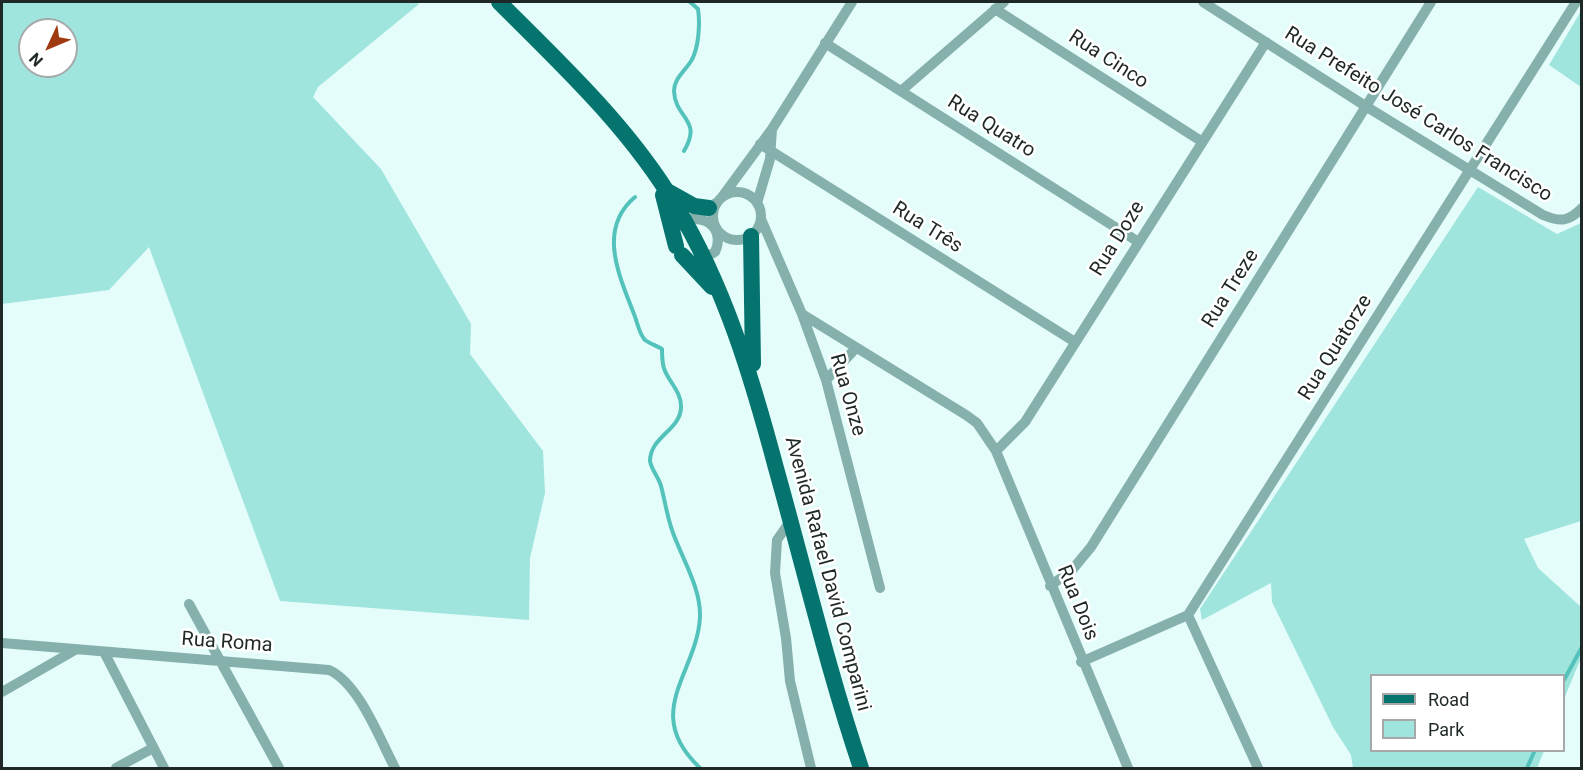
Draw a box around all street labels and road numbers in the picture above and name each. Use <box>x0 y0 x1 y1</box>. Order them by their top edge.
street label: Rua Prefeito José Carlos Francisco <box>1280 22 1556 208</box>
street label: Rua Cinco <box>1064 25 1152 95</box>
street label: Rua Quatro <box>942 90 1040 164</box>
street label: Rua Três <box>888 197 966 259</box>
street label: Rua Doze <box>1086 197 1150 281</box>
street label: Rua Treze <box>1198 245 1264 333</box>
street label: Rua Quatorze <box>1294 291 1378 405</box>
street label: Rua Onze <box>824 351 870 439</box>
street label: Avenida Rafael David Comparini <box>779 434 875 714</box>
street label: Rua Dois <box>1051 562 1103 644</box>
street label: Rua Roma <box>181 628 273 658</box>

